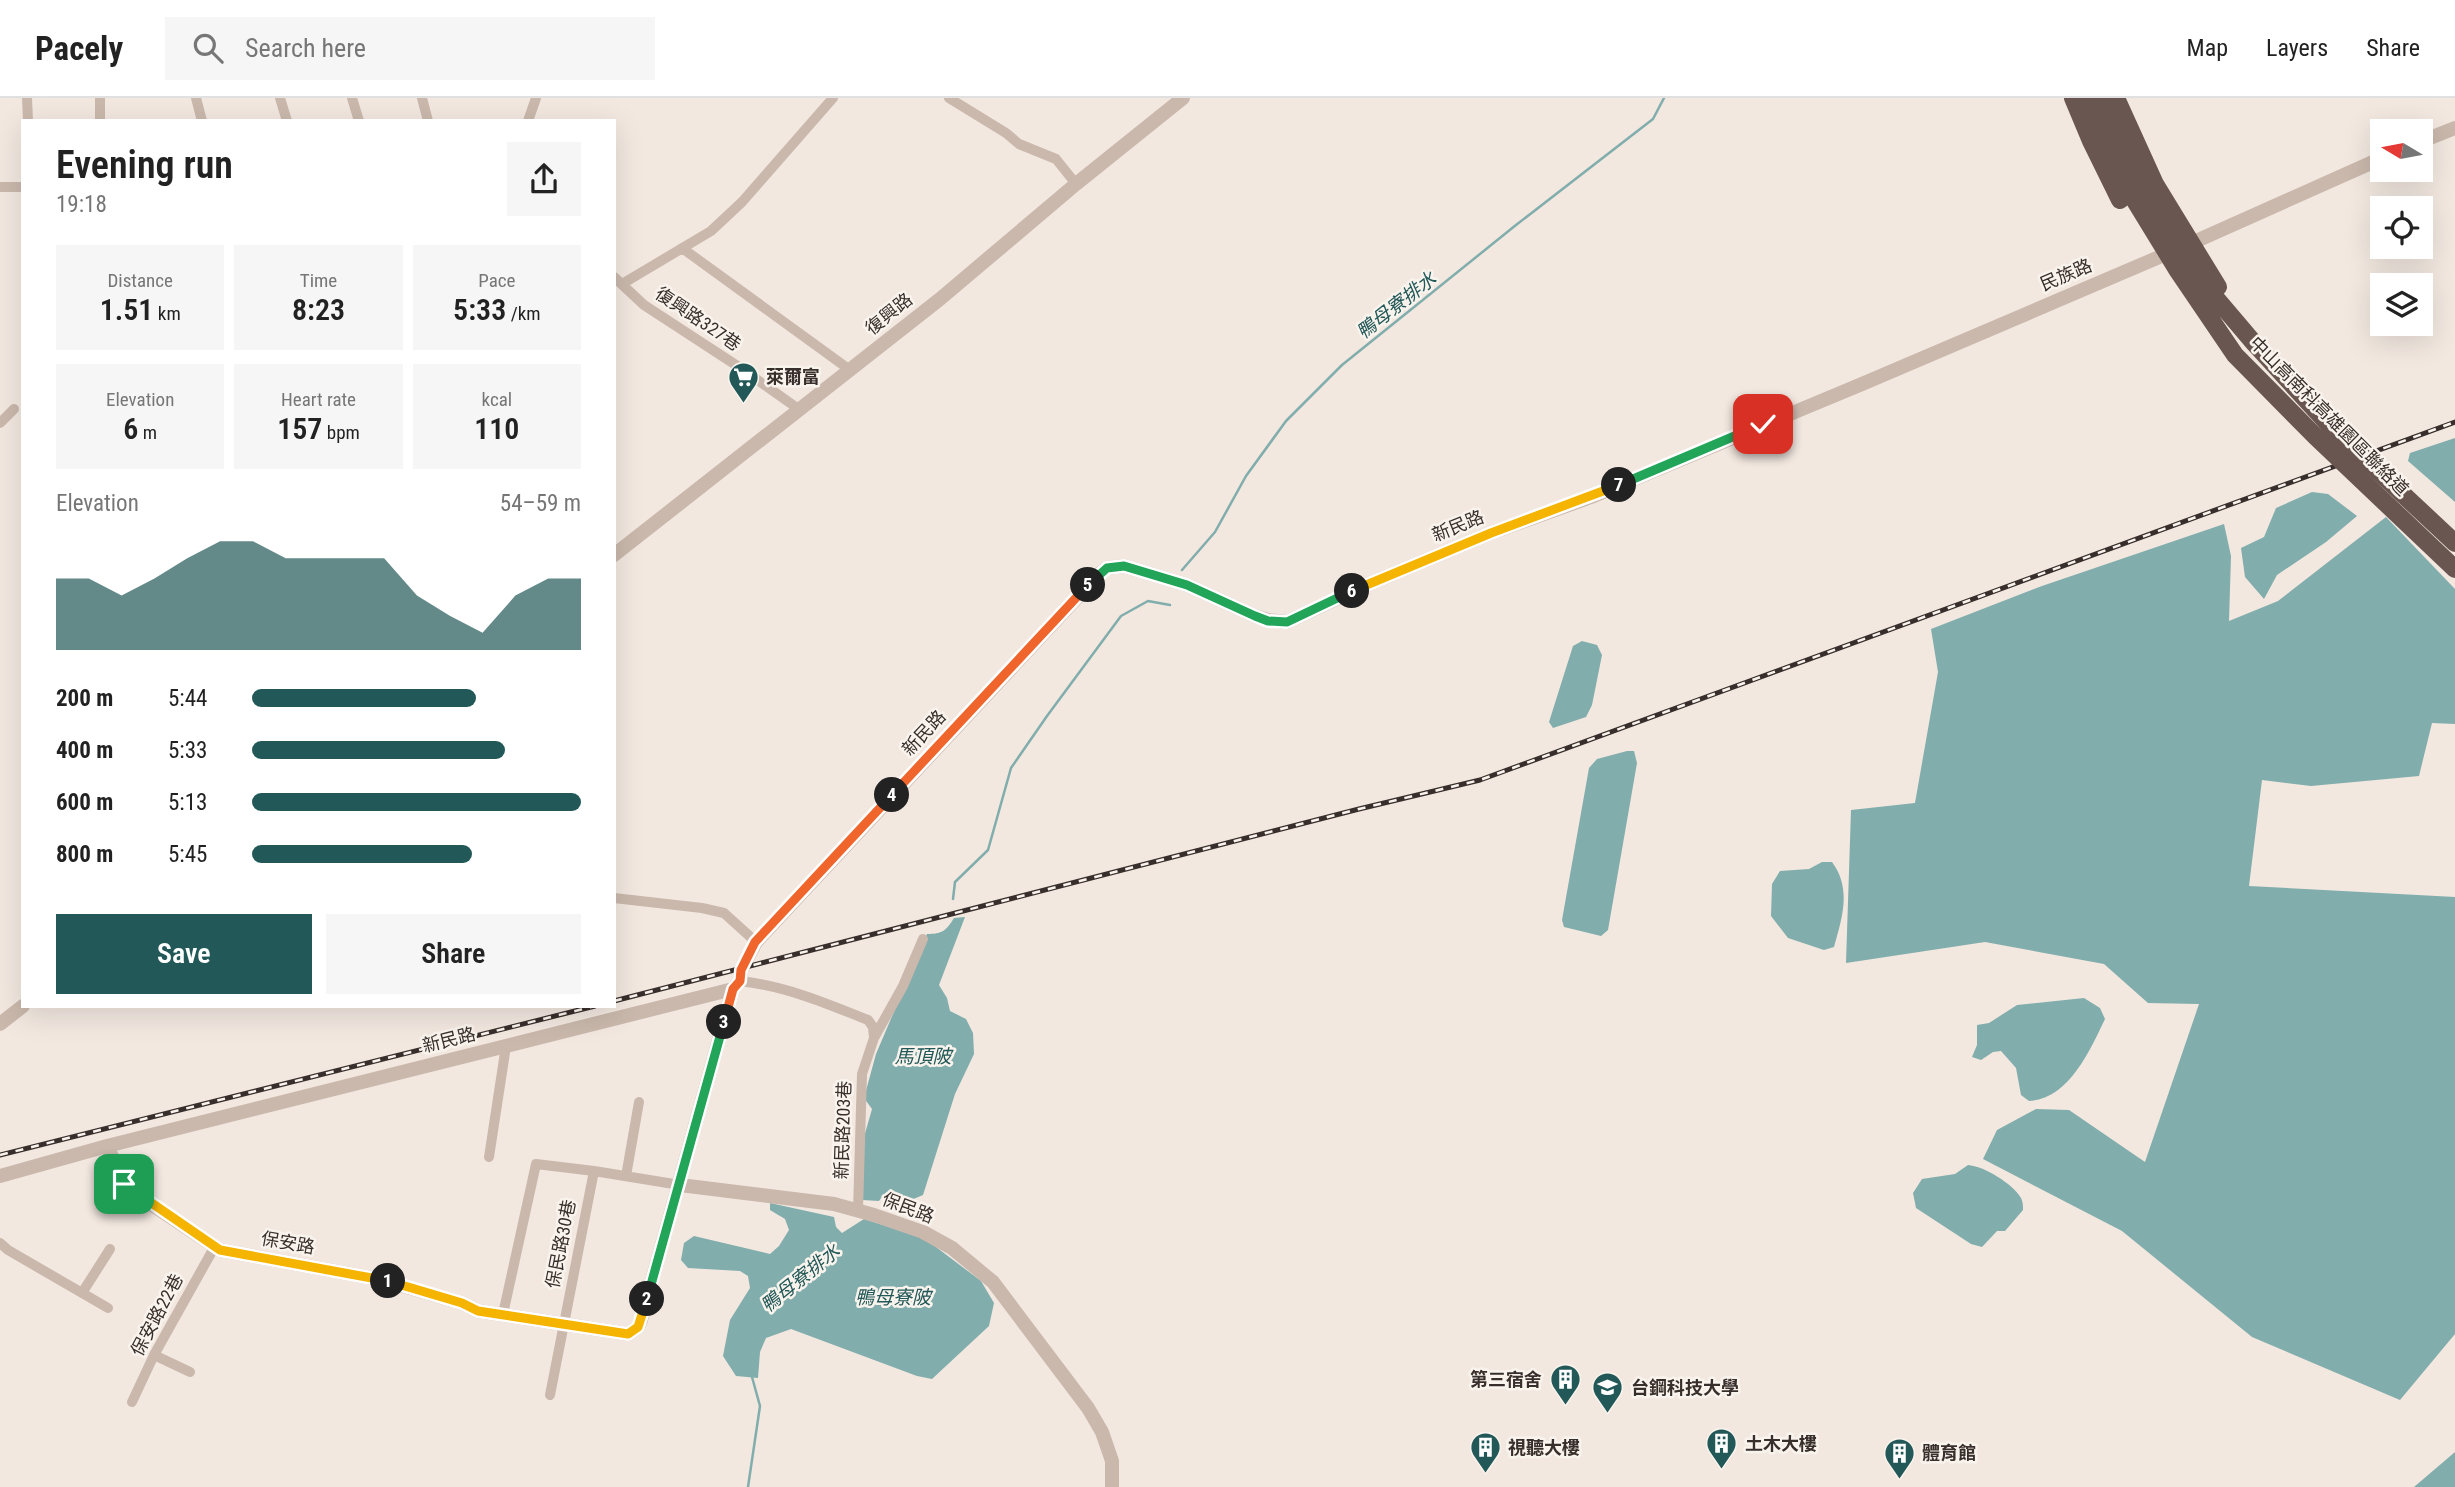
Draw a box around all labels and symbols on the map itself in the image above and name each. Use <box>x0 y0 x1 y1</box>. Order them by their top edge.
north arrow <box>2370 119 2432 182</box>
street label: 民族路 <box>2037 254 2095 295</box>
water label: 鴨母寮排水 <box>1352 266 1442 344</box>
street label: 復興路327巷 <box>652 282 745 355</box>
street label: 復興路 <box>861 288 916 339</box>
street label: 中山高南科高雄園區聯絡道 <box>2246 332 2413 499</box>
supermarket icon: 萊爾富 <box>726 360 760 404</box>
place label: 萊爾富 <box>766 366 820 387</box>
pin <box>1733 394 1793 454</box>
pin: 7 <box>1602 468 1636 502</box>
street label: 新民路 <box>1429 506 1487 545</box>
pin: 5 <box>1070 568 1106 602</box>
pin: 6 <box>1334 574 1370 608</box>
street label: 新民路 <box>898 706 950 760</box>
pin: 4 <box>874 778 910 812</box>
pin: 3 <box>706 1004 742 1040</box>
street label: 新民路 <box>420 1023 478 1056</box>
water label: 馬頂陂 <box>894 1045 954 1068</box>
street label: 新民路203巷 <box>830 1080 855 1180</box>
pin <box>94 1154 154 1214</box>
street label: 保民路 <box>879 1188 937 1227</box>
street label: 保民路30巷 <box>542 1198 579 1290</box>
street label: 保安路 <box>260 1227 316 1258</box>
water label: 鴨母寮排水 <box>756 1239 845 1317</box>
pin: 1 <box>370 1264 406 1298</box>
street label: 保安路22巷 <box>126 1270 187 1359</box>
pin: 2 <box>630 1282 664 1316</box>
water label: 鴨母寮陂 <box>855 1286 934 1309</box>
building icon: 第三宿舍 <box>1548 1363 1582 1407</box>
place label: 第三宿舍 <box>1470 1369 1542 1390</box>
school or university icon: 台鋼科技大學 <box>1591 1371 1625 1415</box>
place label: 台鋼科技大學 <box>1631 1377 1739 1398</box>
building icon: 土木大樓 <box>1705 1427 1739 1471</box>
building icon: 視聽大樓 <box>1468 1431 1502 1475</box>
place label: 土木大樓 <box>1745 1433 1817 1454</box>
building icon: 體育館 <box>1882 1436 1916 1480</box>
place label: 視聽大樓 <box>1508 1437 1580 1458</box>
place label: 體育館 <box>1922 1442 1976 1463</box>

